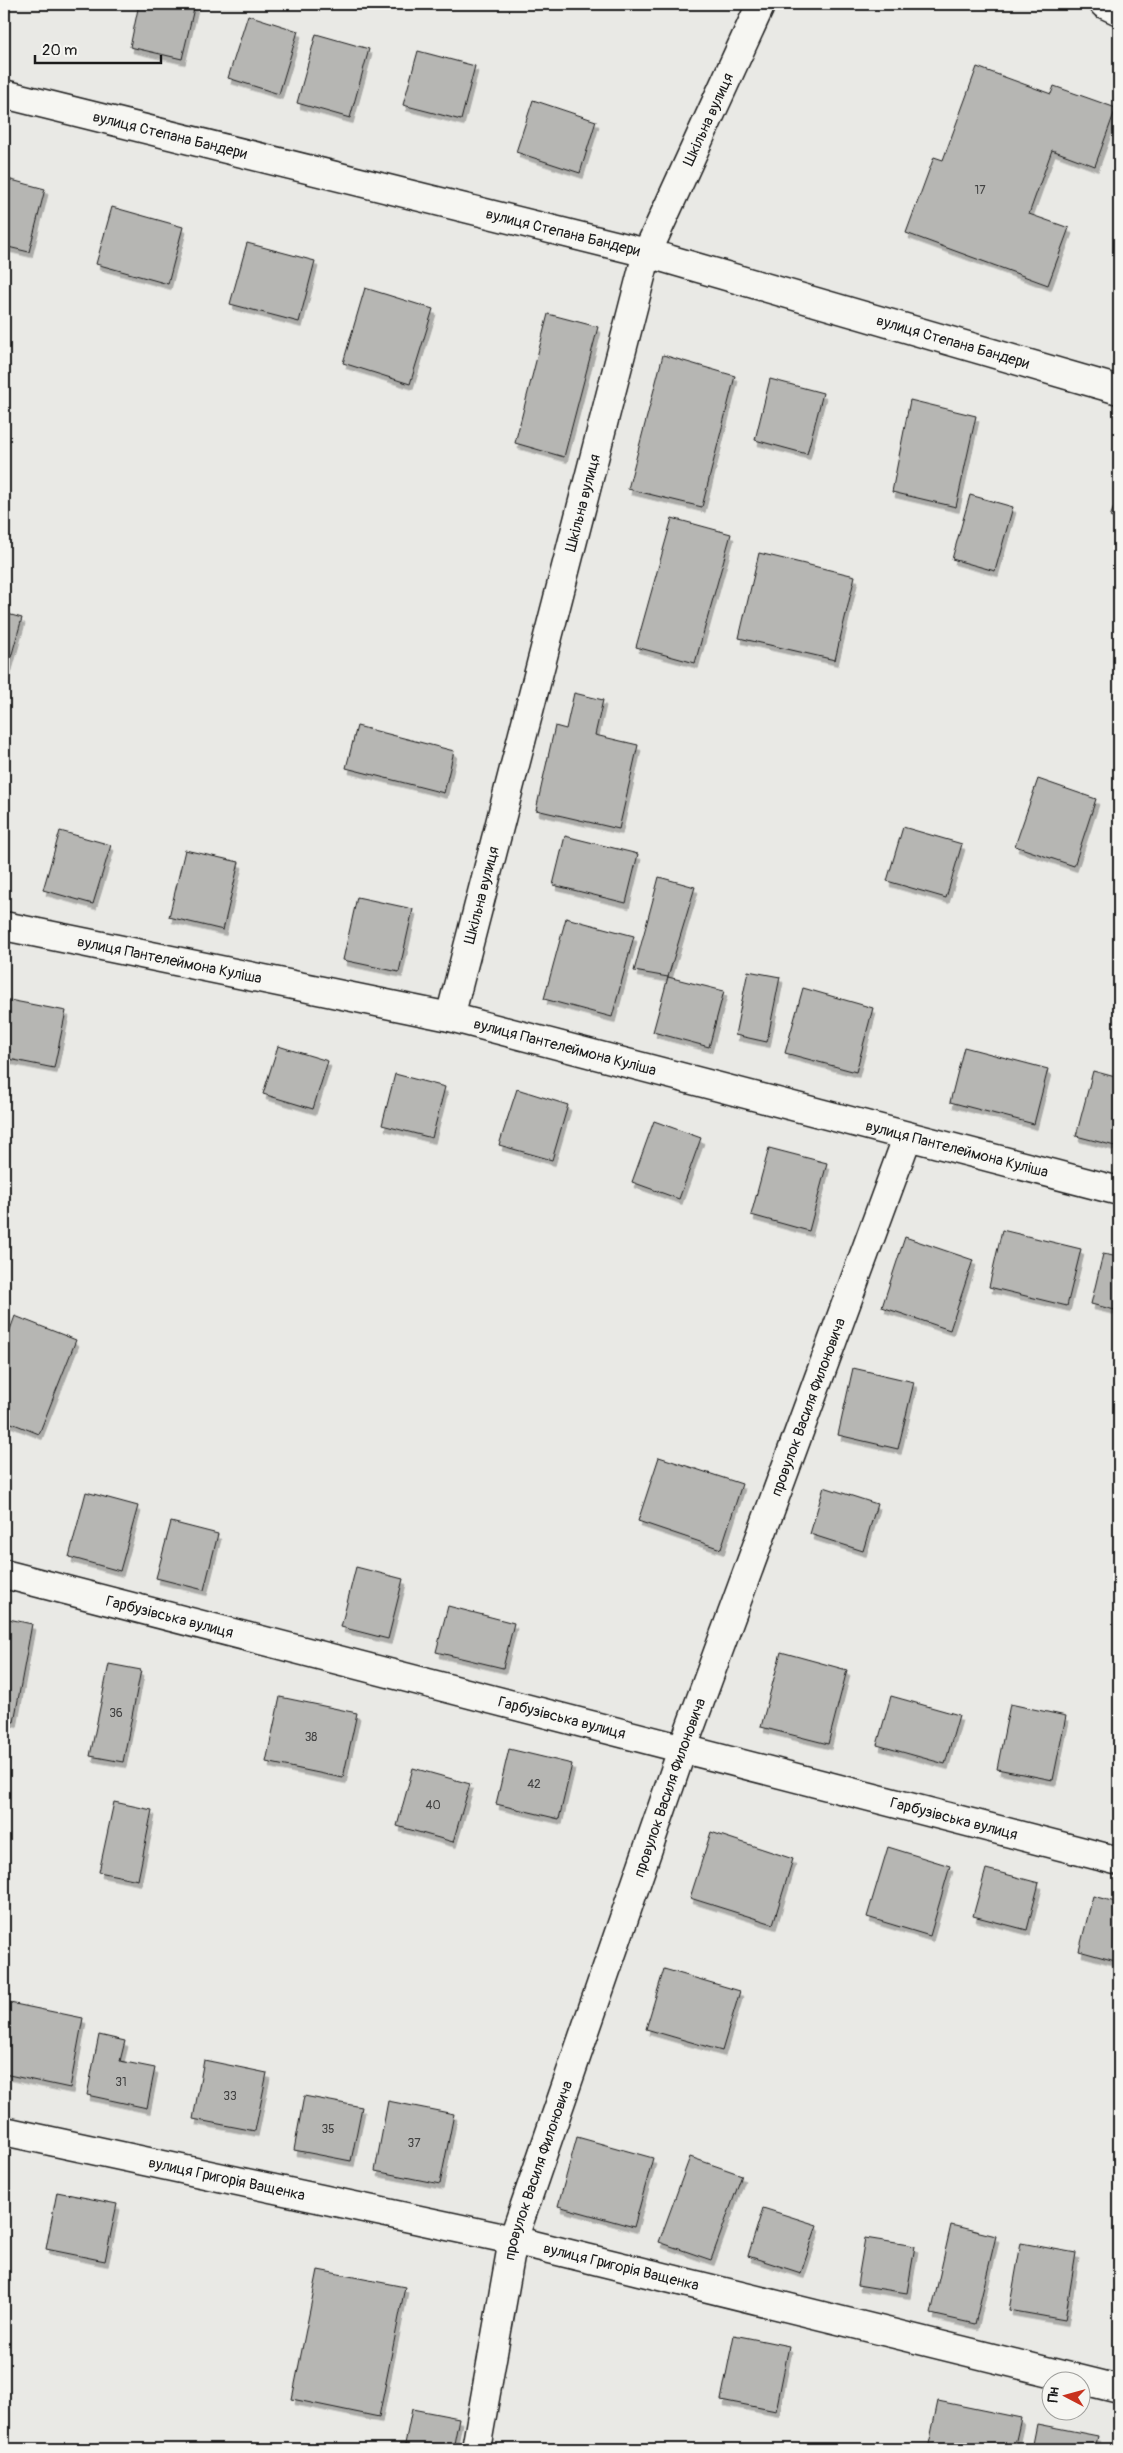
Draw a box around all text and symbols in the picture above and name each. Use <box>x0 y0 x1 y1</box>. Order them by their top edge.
scale bar <box>35 32 161 64</box>
text: 20 m <box>42 41 77 60</box>
street label: Шкільна вулиця <box>679 70 738 169</box>
street label: вулиця Степана Бандери <box>91 107 249 164</box>
house number: 17 <box>974 183 986 198</box>
street label: вулиця Степана Бандери <box>484 205 642 261</box>
street label: вулиця Степана Бандери <box>874 311 1032 374</box>
street label: Шкільна вулиця <box>561 452 605 554</box>
street label: Шкільна вулиця <box>460 844 504 946</box>
street label: вулиця Пантелеймона Куліша <box>76 932 263 988</box>
street label: вулиця Пантелеймона Куліша <box>472 1015 658 1080</box>
street label: вулиця Пантелеймона Куліша <box>863 1116 1050 1182</box>
street label: провулок Василя Филоновича <box>767 1315 850 1499</box>
street label: Гарбузівська вулиця <box>104 1592 235 1643</box>
street label: Гарбузівська вулиця <box>496 1693 627 1744</box>
street label: провулок Василя Филоновича <box>630 1696 710 1880</box>
house number: 36 <box>109 1706 123 1721</box>
house number: 38 <box>305 1730 317 1745</box>
house number: 42 <box>527 1777 541 1792</box>
street label: Гарбузівська вулиця <box>888 1793 1020 1845</box>
house number: 40 <box>425 1798 441 1813</box>
house number: 31 <box>115 2075 127 2090</box>
street label: провулок Василя Филоновича <box>501 2078 577 2262</box>
house number: 33 <box>223 2089 237 2104</box>
house number: 35 <box>321 2122 335 2137</box>
house number: 37 <box>407 2136 421 2151</box>
street label: вулиця Григорія Ващенка <box>147 2153 307 2205</box>
street label: вулиця Григорія Ващенка <box>541 2239 701 2295</box>
north arrow <box>1040 2370 1090 2420</box>
text: Пн <box>1044 2386 1063 2403</box>

